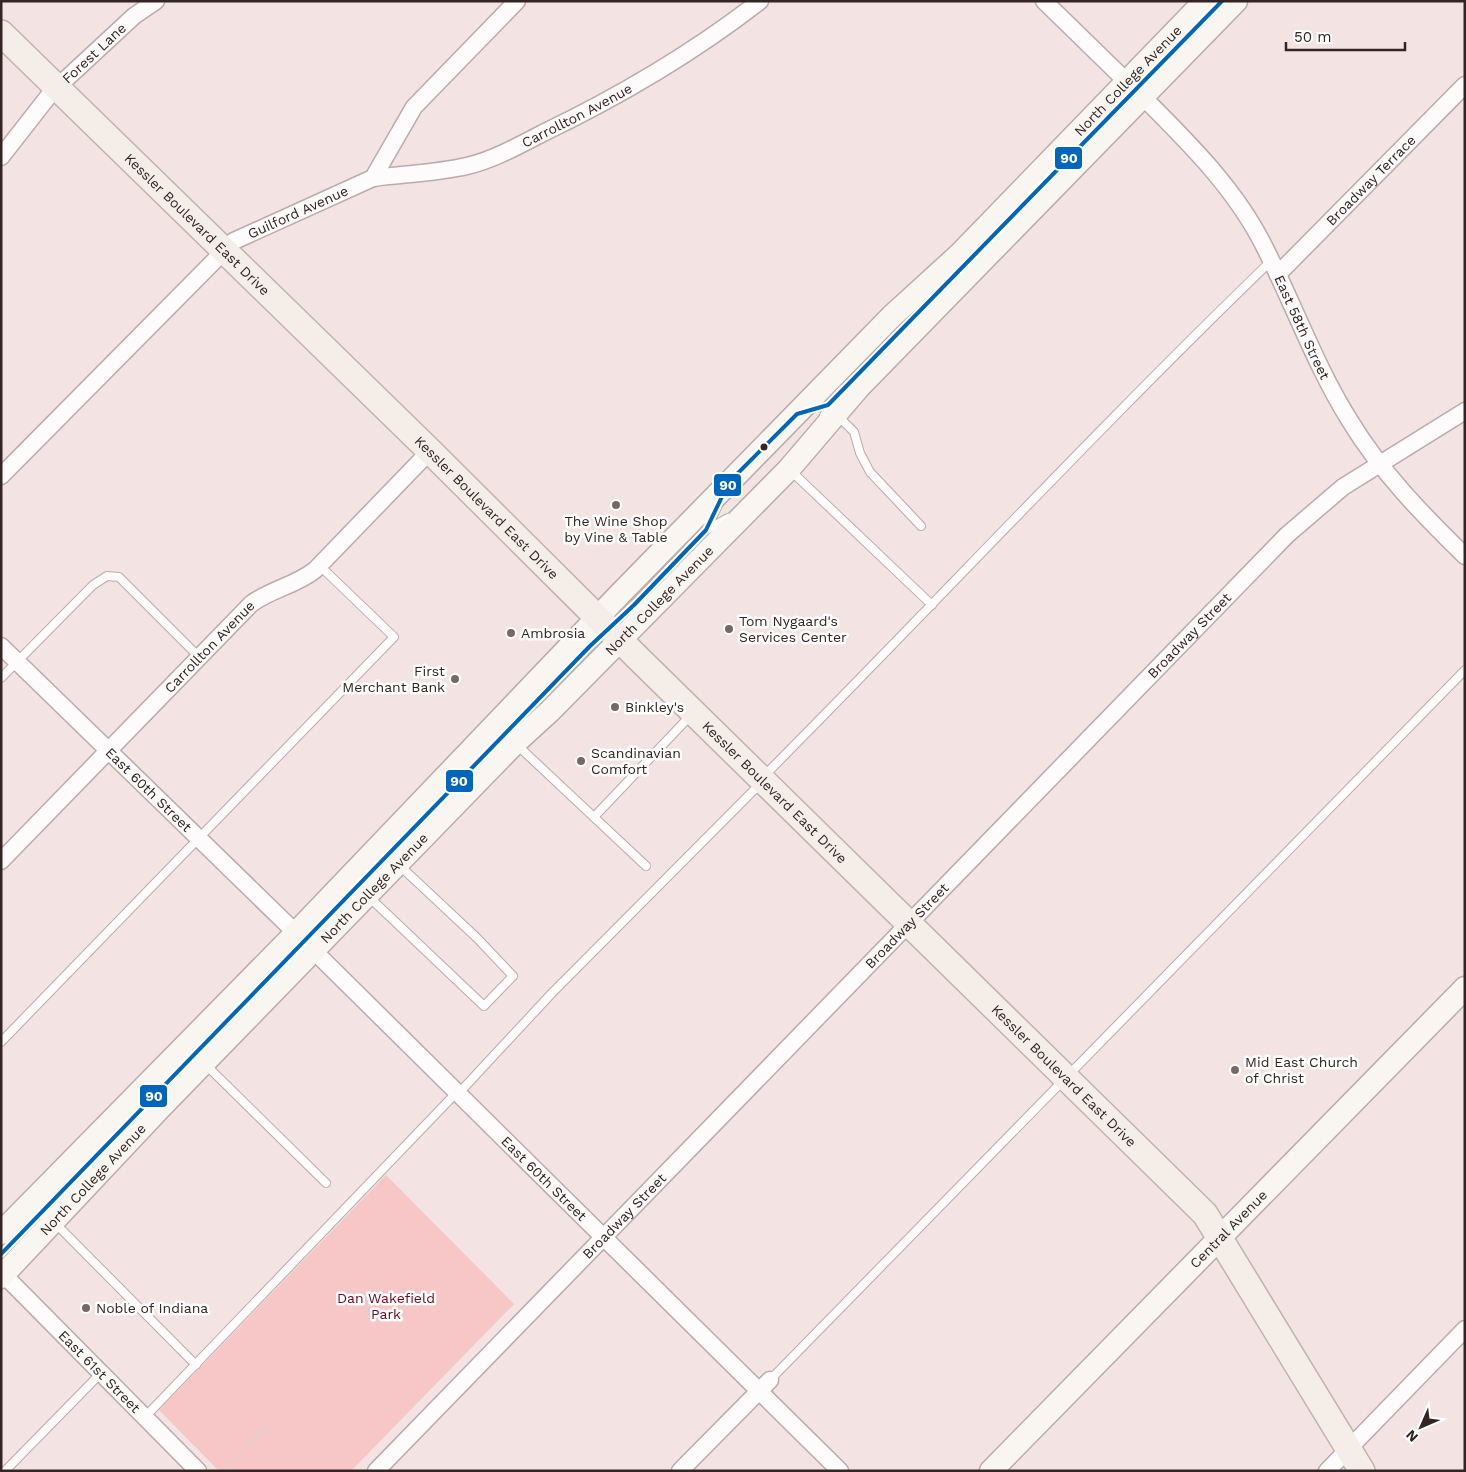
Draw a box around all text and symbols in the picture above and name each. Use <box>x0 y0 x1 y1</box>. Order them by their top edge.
street label: Forest Lane <box>59 20 129 86</box>
scale bar <box>1286 20 1405 52</box>
street label: North College Avenue <box>1071 22 1185 139</box>
text: 50 m <box>1294 28 1331 46</box>
street label: Carrollton Avenue <box>519 80 635 151</box>
street label: Broadway Terrace <box>1323 132 1419 229</box>
line badge: 90 <box>1054 146 1083 170</box>
street label: Kessler Boulevard East Drive <box>121 150 273 298</box>
text: 90 <box>1060 150 1078 166</box>
street label: Guilford Avenue <box>245 182 351 242</box>
street label: East 58th Street <box>1271 272 1333 382</box>
street label: Kessler Boulevard East Drive <box>411 433 562 582</box>
unlabelled marker <box>759 442 769 452</box>
line badge: 90 <box>713 473 742 497</box>
text: 90 <box>719 477 737 493</box>
marker: The Wine Shop by Vine & Table <box>610 499 622 511</box>
place label: The Wine Shop by Vine & Table <box>564 513 668 545</box>
street label: North College Avenue <box>602 542 717 658</box>
street label: Broadway Street <box>1144 589 1234 681</box>
street label: Carrollton Avenue <box>161 597 258 696</box>
place label: Tom Nygaard's Services Center <box>739 613 847 645</box>
marker: Tom Nygaard's Services Center <box>723 623 735 635</box>
place label: Ambrosia <box>521 625 585 641</box>
marker: Ambrosia <box>505 627 517 639</box>
place label: First Merchant Bank <box>342 663 445 695</box>
marker: First Merchant Bank <box>449 673 461 685</box>
place label: Binkley's <box>625 699 684 715</box>
marker: Binkley's <box>609 701 621 713</box>
street label: Kessler Boulevard East Drive <box>699 718 850 867</box>
street label: East 60th Street <box>102 744 195 835</box>
place label: Scandinavian Comfort <box>591 745 681 777</box>
marker: Scandinavian Comfort <box>575 755 587 767</box>
line badge: 90 <box>445 769 474 793</box>
text: 90 <box>450 773 468 789</box>
street label: North College Avenue <box>317 830 431 946</box>
street label: Broadway Street <box>862 880 952 972</box>
street label: Kessler Boulevard East Drive <box>988 1001 1140 1150</box>
place label: Mid East Church of Christ <box>1245 1054 1358 1086</box>
marker: Mid East Church of Christ <box>1229 1064 1241 1076</box>
line badge: 90 <box>139 1084 168 1108</box>
text: 90 <box>145 1088 163 1104</box>
street label: North College Avenue <box>37 1120 149 1238</box>
street label: East 60th Street <box>498 1133 590 1224</box>
street label: Broadway Street <box>579 1170 669 1262</box>
street label: Central Avenue <box>1187 1187 1270 1271</box>
park label: Dan Wakefield Park <box>337 1290 435 1322</box>
place label: Noble of Indiana <box>96 1300 208 1316</box>
marker: Noble of Indiana <box>80 1302 92 1314</box>
street label: East 61st Street <box>55 1327 144 1416</box>
north arrow <box>1396 1402 1446 1452</box>
text: N <box>1402 1427 1421 1446</box>

